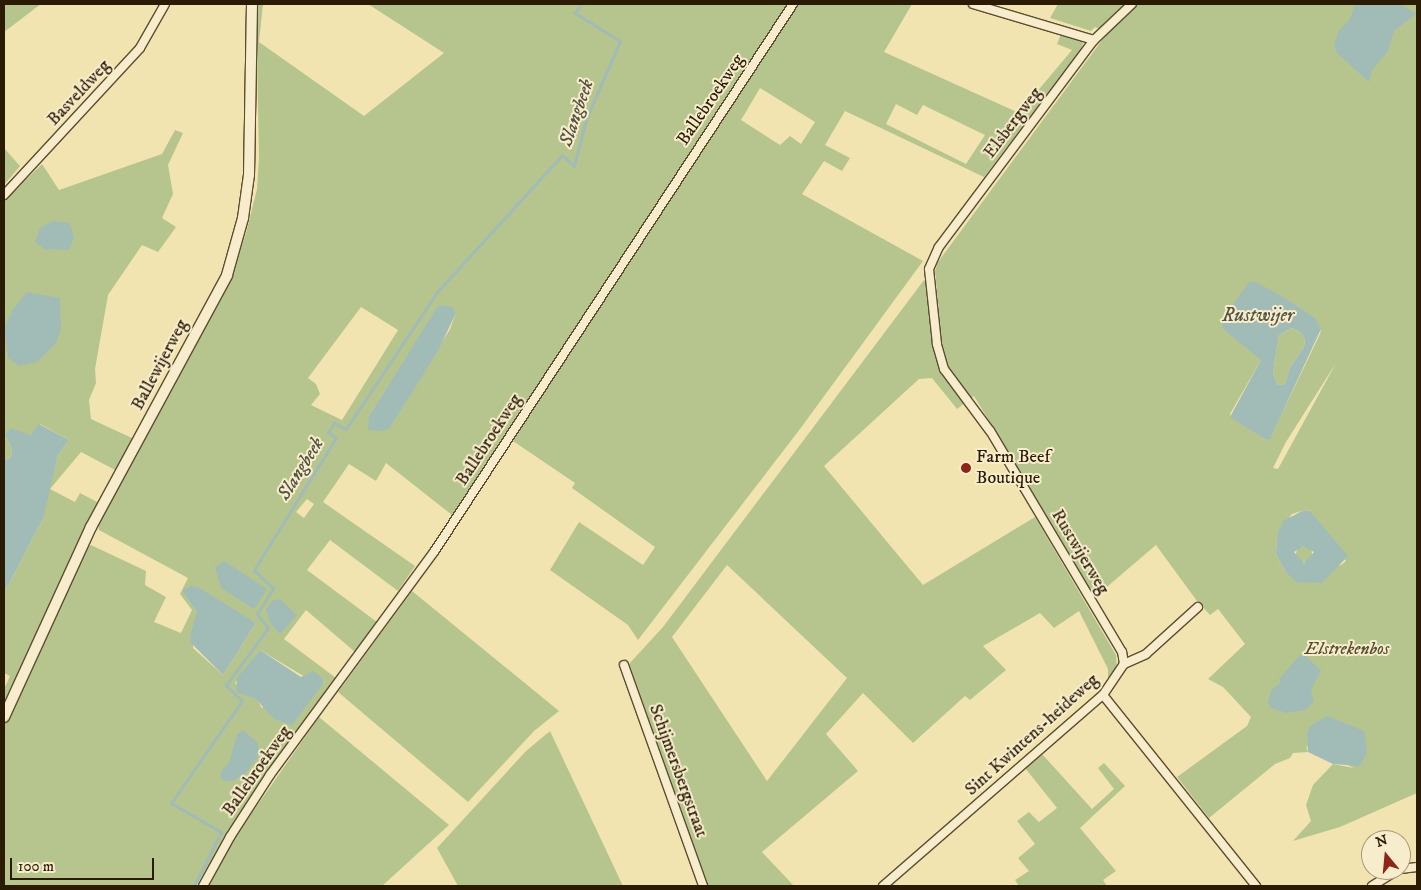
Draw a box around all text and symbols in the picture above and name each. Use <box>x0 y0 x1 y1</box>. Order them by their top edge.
street label: Ballebroekweg <box>673 50 749 150</box>
street label: Basveldweg <box>43 56 115 130</box>
water label: Slangbeek <box>555 76 599 150</box>
street label: Elsbergweg <box>979 83 1047 163</box>
water label: Rustwijer <box>1222 305 1294 327</box>
street label: Ballewijerweg <box>127 316 193 414</box>
street label: Ballebroekweg <box>451 390 527 490</box>
water label: Slangbeek <box>273 433 329 505</box>
place label: Farm Beef Boutique <box>976 447 1050 489</box>
marker: Farm Beef Boutique <box>960 462 972 474</box>
street label: Rustwijerweg <box>1046 506 1114 598</box>
park label: Elstrekenbos <box>1305 638 1389 660</box>
street label: Sint Kwintens-heideweg <box>961 669 1103 801</box>
street label: Schijmersbergstraat <box>644 701 712 841</box>
street label: Ballebroekweg <box>218 722 296 820</box>
north arrow <box>1361 830 1411 880</box>
text: N <box>1374 831 1390 852</box>
scale bar <box>12 848 156 880</box>
text: 100 m <box>18 857 54 876</box>

